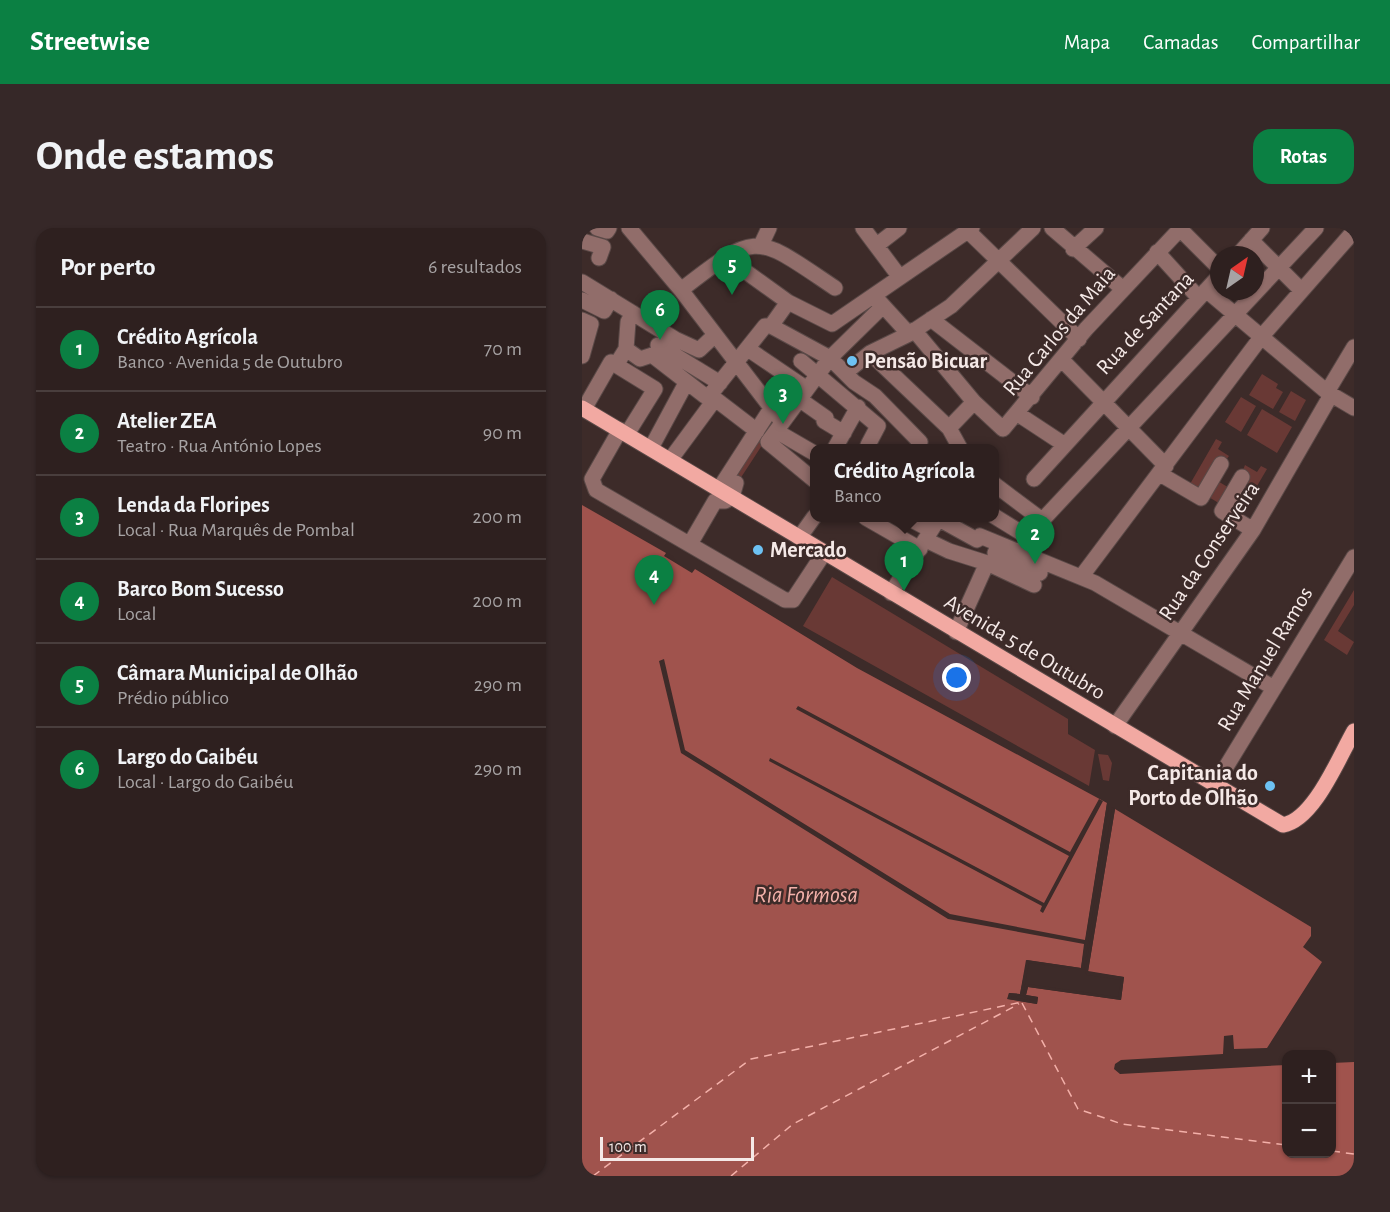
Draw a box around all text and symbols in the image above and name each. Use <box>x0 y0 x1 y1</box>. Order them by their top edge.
text: Streetwise <box>30 28 150 56</box>
text: Mapa <box>1064 32 1110 53</box>
text: Camadas <box>1143 32 1218 53</box>
text: Compartilhar <box>1251 32 1360 53</box>
button: Rotas <box>1253 129 1354 184</box>
text: Onde estamos <box>36 135 274 177</box>
pin: 5 <box>712 245 752 295</box>
north arrow <box>1210 246 1264 300</box>
text: Por perto <box>60 254 156 280</box>
text: 6 resultados <box>428 257 522 277</box>
street label: Rua Carlos da Maia <box>999 262 1119 400</box>
street label: Rua de Santana <box>1092 267 1198 379</box>
pin: 6 <box>640 291 680 340</box>
text: Crédito Agrícola <box>117 326 258 348</box>
text: 1 <box>76 339 83 359</box>
text: 70 m <box>484 339 522 359</box>
place label: Pensão Bicuar <box>864 350 988 372</box>
text: Banco · Avenida 5 de Outubro <box>117 352 343 372</box>
marker: Pensão Bicuar <box>845 354 859 368</box>
pin: 3 <box>764 374 802 424</box>
text: Atelier ZEA <box>117 410 217 432</box>
text: 2 <box>75 423 84 443</box>
text: 90 m <box>483 423 522 443</box>
text: Teatro · Rua António Lopes <box>117 436 322 456</box>
popup <box>810 444 999 522</box>
text: Crédito Agrícola <box>834 460 975 482</box>
street label: Rua da Conserveira <box>1155 478 1263 624</box>
text: Banco <box>834 486 882 506</box>
text: Lenda da Floripes <box>117 494 270 516</box>
text: 3 <box>75 507 84 527</box>
text: 200 m <box>472 507 522 527</box>
pin: 2 <box>1016 514 1054 564</box>
text: Local · Rua Marquês de Pombal <box>117 520 355 540</box>
place label: Mercado <box>770 539 847 561</box>
pin: 1 <box>884 542 924 591</box>
marker: Mercado <box>751 543 765 557</box>
pin: 4 <box>634 556 674 605</box>
text: Barco Bom Sucesso <box>117 578 284 600</box>
street label: Rua Manuel Ramos <box>1213 583 1317 735</box>
street label: Avenida 5 de Outubro <box>941 590 1109 704</box>
text: 4 <box>74 591 85 611</box>
text: 200 m <box>472 591 522 611</box>
text: Local <box>117 604 157 624</box>
text: Câmara Municipal de Olhão <box>117 662 358 684</box>
your location <box>942 663 971 692</box>
text: 5 <box>75 675 84 695</box>
text: 290 m <box>474 675 522 695</box>
text: Prédio público <box>117 688 229 708</box>
text: Largo do Gaibéu <box>117 746 258 768</box>
text: 6 <box>75 759 84 779</box>
text: 290 m <box>474 759 522 779</box>
place label: Capitania do Porto de Olhão <box>1128 762 1258 809</box>
text: Local · Largo do Gaibéu <box>117 772 293 792</box>
marker: Capitania do Porto de Olhão <box>1263 779 1277 793</box>
water label: Ria Formosa <box>754 883 858 907</box>
map controls <box>1282 1050 1336 1158</box>
button: + <box>1282 1050 1336 1104</box>
button: − <box>1282 1104 1336 1158</box>
scale bar <box>600 1134 754 1162</box>
text: 100 m <box>609 1139 647 1155</box>

